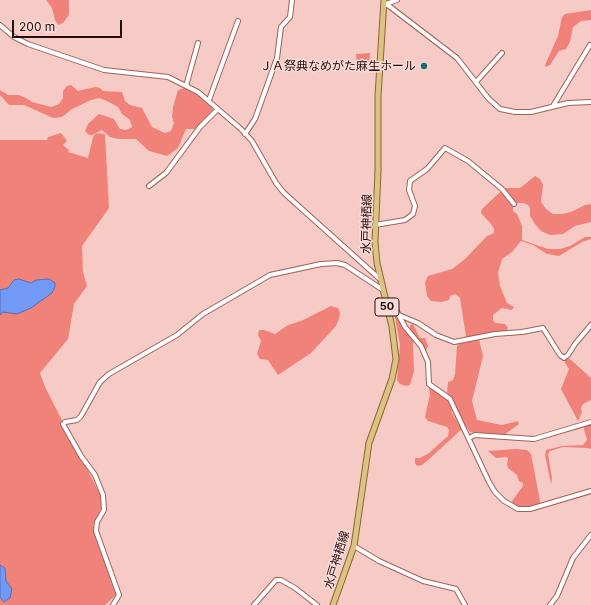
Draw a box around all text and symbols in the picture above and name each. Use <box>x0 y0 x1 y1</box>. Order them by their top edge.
scale bar <box>14 12 124 38</box>
text: 200 m <box>19 19 55 34</box>
place label: ＪＡ祭典なめがた麻生ホール <box>260 59 416 73</box>
marker: ＪＡ祭典なめがた麻生ホール <box>419 61 429 71</box>
street label: 水戸神栖線 <box>359 194 375 254</box>
road number: 50 <box>375 298 399 316</box>
street label: 水戸神栖線 <box>321 529 353 591</box>

